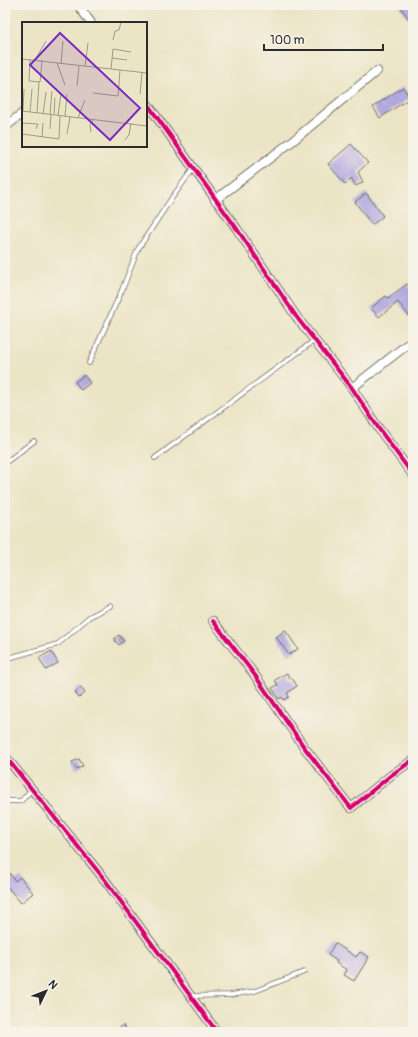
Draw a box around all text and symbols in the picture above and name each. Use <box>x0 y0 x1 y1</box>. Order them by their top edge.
inset map <box>22 22 147 147</box>
scale bar <box>264 26 383 52</box>
text: 100 m <box>270 33 305 48</box>
north arrow <box>26 971 66 1011</box>
text: N <box>46 977 61 992</box>

